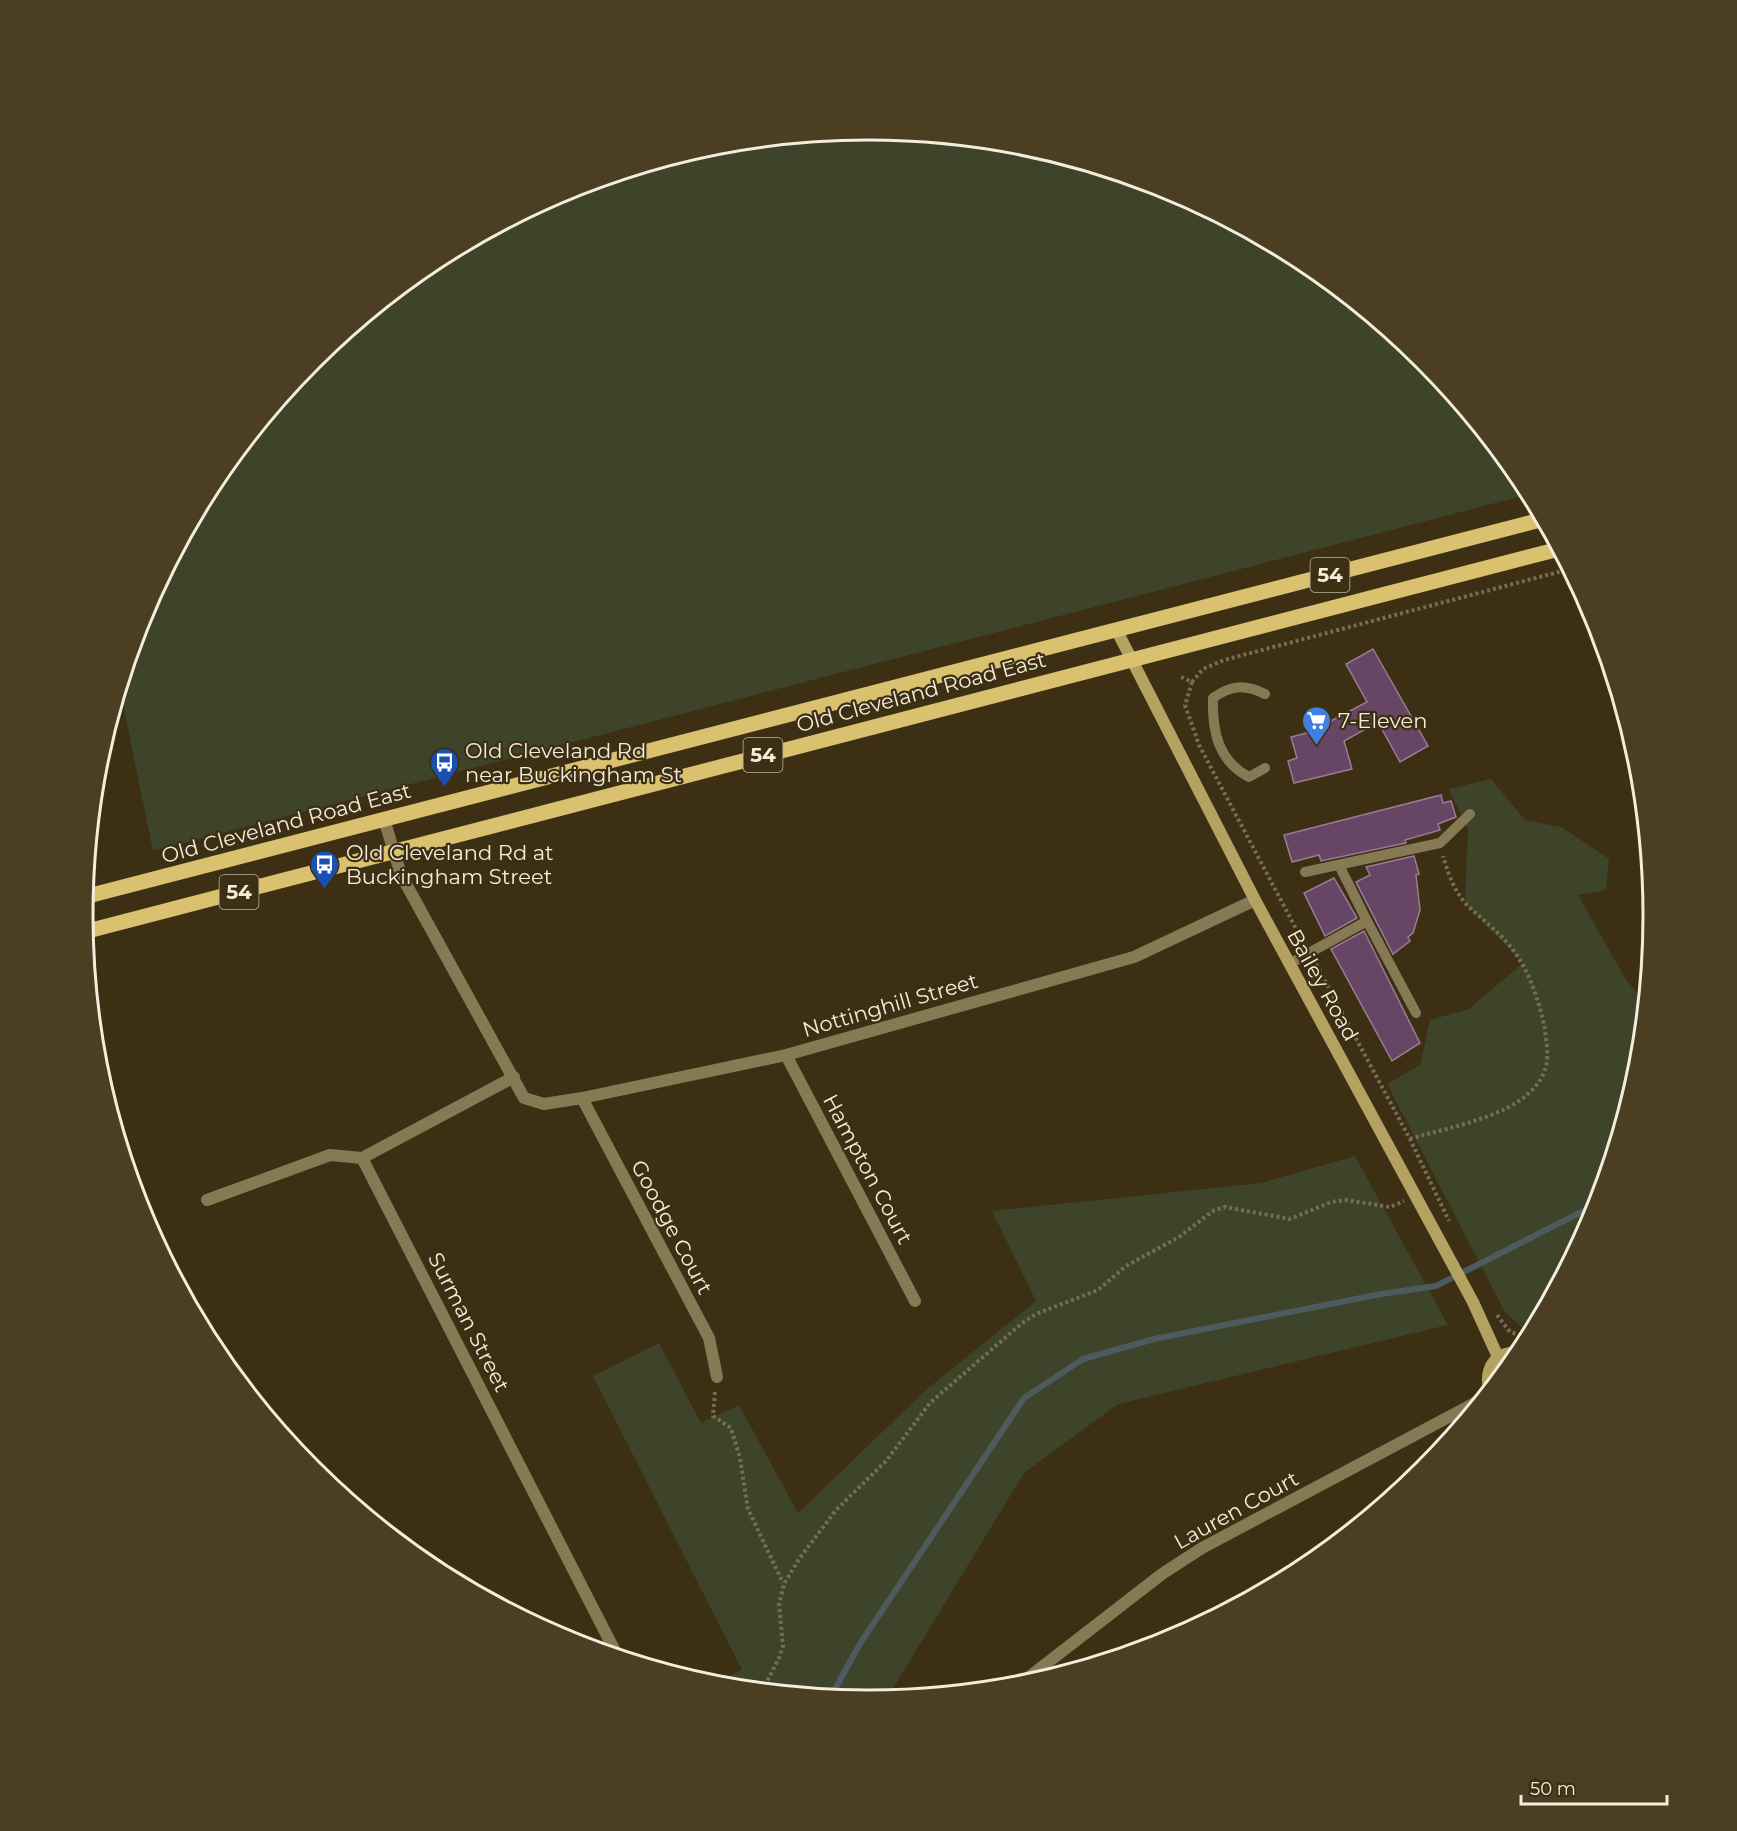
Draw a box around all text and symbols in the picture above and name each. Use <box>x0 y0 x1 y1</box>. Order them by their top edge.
road number: 54 <box>1310 558 1350 592</box>
street label: Old Cleveland Road East <box>794 647 1048 737</box>
supermarket icon: 7-Eleven <box>1301 704 1333 746</box>
place label: 7-Eleven <box>1338 708 1427 733</box>
place label: Old Cleveland Rd near Buckingham St <box>465 738 682 787</box>
road number: 54 <box>744 738 783 772</box>
bus stop icon: Old Cleveland Rd near Buckingham St <box>428 746 460 788</box>
street label: Old Cleveland Road East <box>159 778 413 868</box>
place label: Old Cleveland Rd at Buckingham Street <box>346 840 554 889</box>
bus stop icon: Old Cleveland Rd at Buckingham Street <box>309 848 341 890</box>
road number: 54 <box>220 875 258 909</box>
street label: Bailey Road <box>1282 925 1364 1045</box>
street label: Nottinghill Street <box>799 968 981 1042</box>
street label: Hampton Court <box>818 1090 918 1248</box>
street label: Goodge Court <box>626 1156 718 1298</box>
street label: Surman Street <box>423 1248 515 1396</box>
street label: Lauren Court <box>1169 1466 1303 1554</box>
scale bar <box>1521 1768 1666 1806</box>
text: 50 m <box>1530 1778 1576 1800</box>

